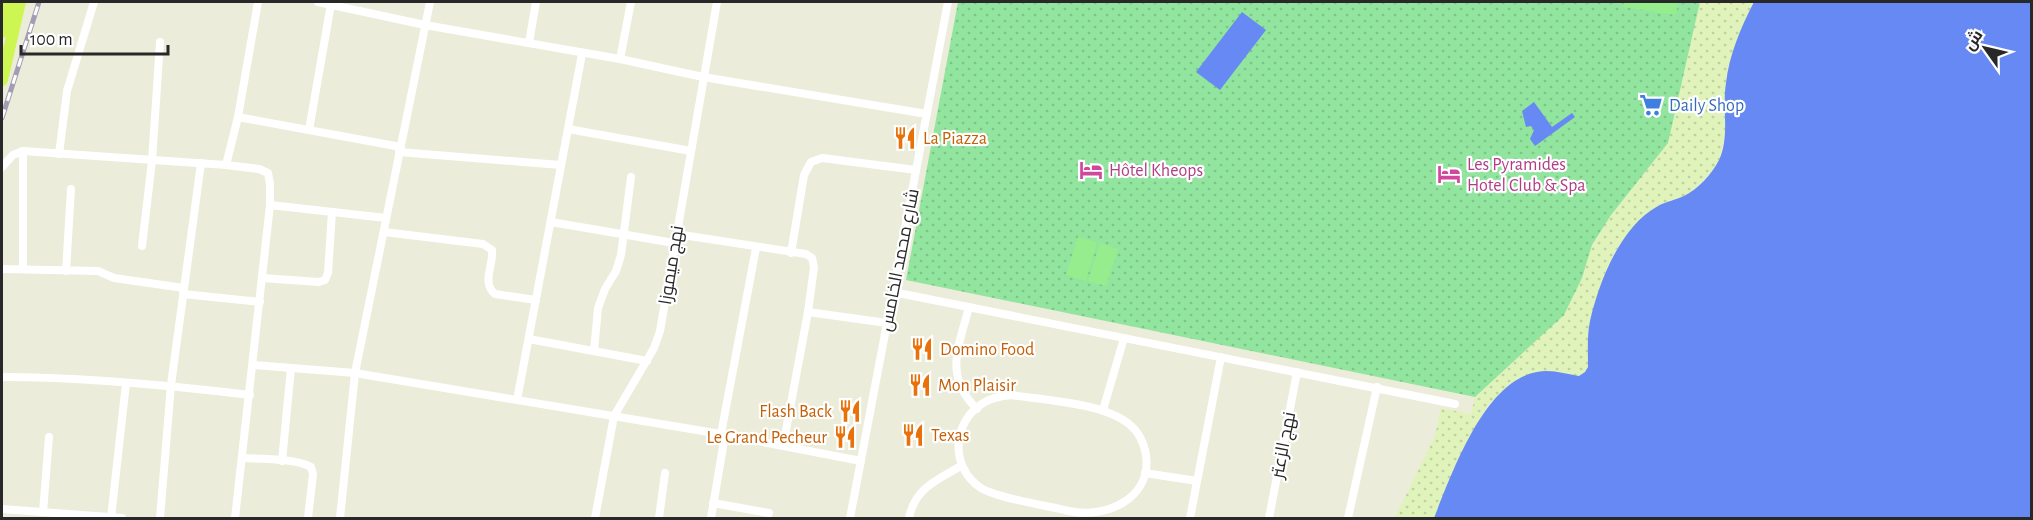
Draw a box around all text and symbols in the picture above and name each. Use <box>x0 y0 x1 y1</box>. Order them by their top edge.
scale bar <box>21 18 168 56</box>
north arrow <box>1955 18 2015 78</box>
text: ش <box>1960 27 1987 54</box>
text: 100 m <box>30 31 73 49</box>
supermarket icon: Daily Shop <box>1638 92 1664 118</box>
place label: Daily Shop <box>1669 97 1744 115</box>
restaurant icon: La Piazza <box>892 125 918 151</box>
place label: La Piazza <box>923 130 987 148</box>
place label: Les Pyramides Hotel Club & Spa <box>1467 156 1586 195</box>
hotel icon: Hôtel Kheops <box>1078 157 1104 183</box>
hotel icon: Les Pyramides Hotel Club & Spa <box>1436 161 1462 187</box>
place label: Hôtel Kheops <box>1109 162 1203 180</box>
street label: شارع محمد الخامس <box>876 187 925 333</box>
street label: نهج ميموزا <box>657 224 689 306</box>
restaurant icon: Domino Food <box>909 336 935 362</box>
place label: Domino Food <box>940 341 1034 359</box>
restaurant icon: Mon Plaisir <box>907 372 933 398</box>
place label: Mon Plaisir <box>938 377 1016 395</box>
restaurant icon: Flash Back <box>837 398 863 424</box>
place label: Flash Back <box>759 403 833 421</box>
street label: نهج الزعتر <box>1269 410 1301 481</box>
restaurant icon: Texas <box>900 422 926 448</box>
restaurant icon: Le Grand Pecheur <box>832 424 858 450</box>
place label: Texas <box>931 427 969 445</box>
place label: Le Grand Pecheur <box>706 429 827 447</box>

